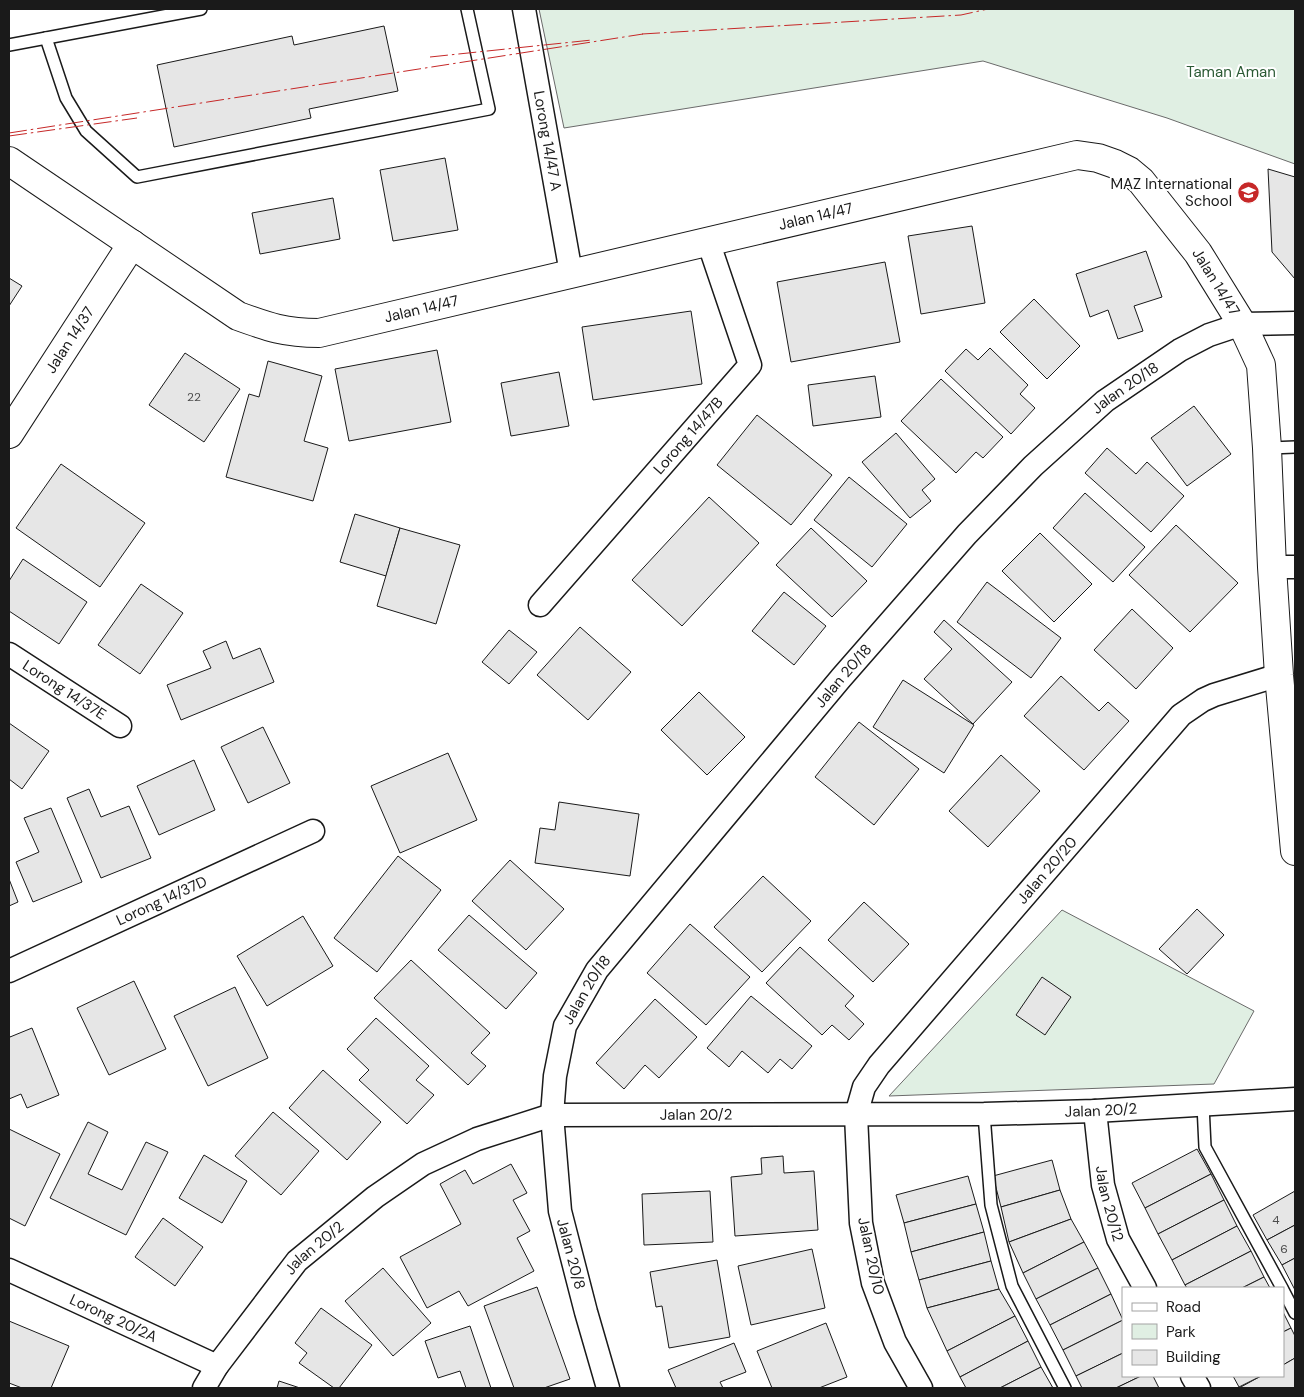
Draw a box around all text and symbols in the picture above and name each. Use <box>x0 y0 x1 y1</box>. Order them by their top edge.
park label: Taman Aman <box>1186 62 1276 82</box>
street label: Lorong 14/47 A <box>529 89 566 193</box>
place label: MAZ International School <box>1110 174 1232 211</box>
school or university icon: MAZ International School <box>1236 181 1260 205</box>
street label: Jalan 14/47 <box>777 198 855 235</box>
street label: Jalan 14/47 <box>1188 245 1244 319</box>
street label: Jalan 14/47 <box>382 291 460 327</box>
street label: Jalan 14/37 <box>41 303 99 377</box>
street label: Jalan 20/18 <box>1087 357 1163 418</box>
house number: 22 <box>187 389 201 405</box>
street label: Lorong 14/47B <box>649 393 727 479</box>
street label: Jalan 20/18 <box>810 640 876 712</box>
street label: Lorong 14/37E <box>19 655 110 724</box>
street label: Jalan 20/20 <box>1012 832 1082 908</box>
street label: Lorong 14/37D <box>113 871 210 930</box>
street label: Jalan 20/18 <box>558 951 615 1028</box>
street label: Jalan 20/2 <box>1064 1098 1138 1122</box>
street label: Jalan 20/2 <box>660 1105 732 1125</box>
street label: Jalan 20/12 <box>1091 1165 1128 1244</box>
house number: 4 <box>1272 1212 1280 1228</box>
street label: Jalan 20/10 <box>853 1215 889 1297</box>
street label: Jalan 20/8 <box>552 1216 590 1292</box>
street label: Jalan 20/2 <box>280 1217 348 1279</box>
house number: 6 <box>1280 1241 1288 1257</box>
legend <box>1122 1287 1284 1377</box>
street label: Lorong 20/2A <box>66 1289 160 1347</box>
text: Road <box>1166 1297 1201 1317</box>
text: Park <box>1166 1322 1196 1342</box>
text: Building <box>1166 1347 1221 1367</box>

